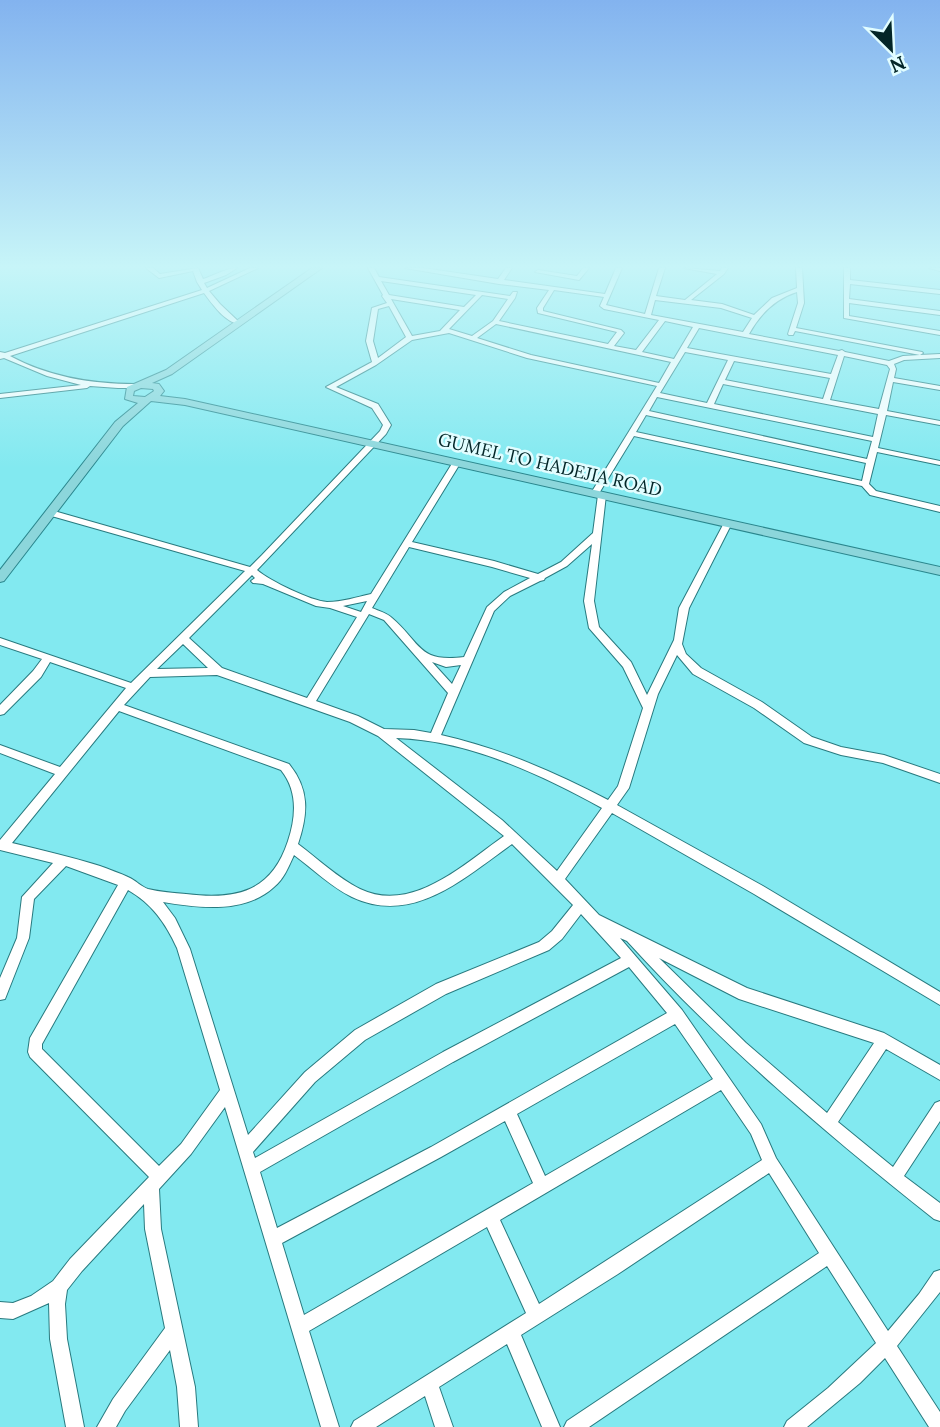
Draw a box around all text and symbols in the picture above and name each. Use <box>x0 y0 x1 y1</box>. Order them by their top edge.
north arrow <box>856 14 926 84</box>
text: N <box>886 51 910 79</box>
street label: GUMEL TO HADEJIA ROAD <box>436 428 664 501</box>

